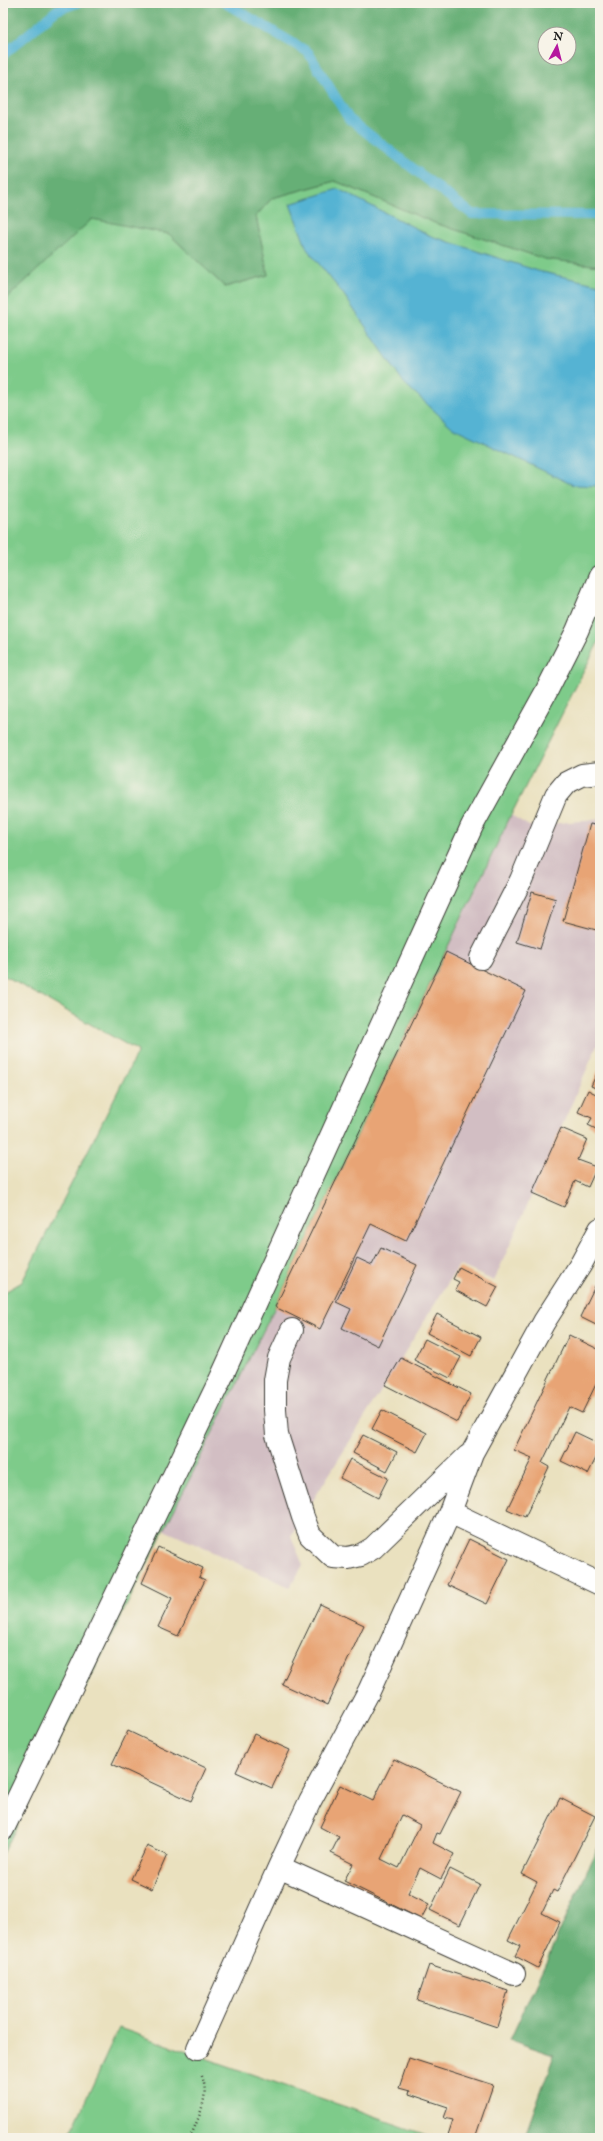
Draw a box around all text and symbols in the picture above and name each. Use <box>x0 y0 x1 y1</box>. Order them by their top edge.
north arrow <box>537 26 577 66</box>
text: N <box>552 29 564 45</box>

